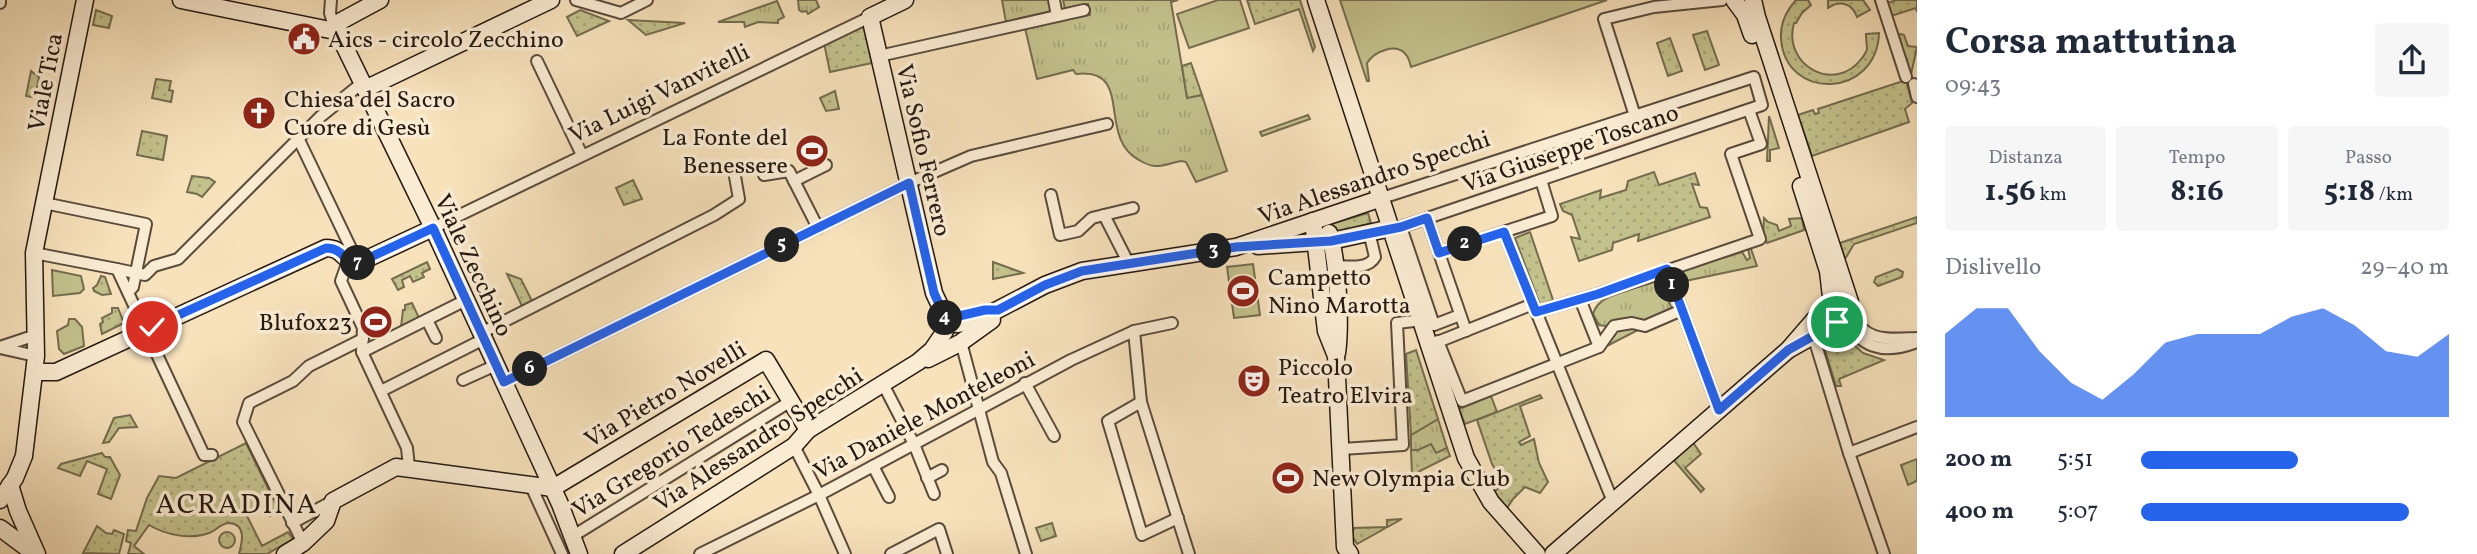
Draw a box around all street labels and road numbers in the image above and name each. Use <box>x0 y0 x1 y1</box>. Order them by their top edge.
street label: Viale Tica <box>21 30 73 135</box>
street label: Via Luigi Vanvitelli <box>564 36 756 153</box>
street label: Via Sofio Ferrero <box>886 61 958 240</box>
street label: Via Giuseppe Toscano <box>1458 97 1684 203</box>
street label: Via Alessandro Specchi <box>1254 123 1495 235</box>
street label: Viale Zecchino <box>424 189 520 343</box>
street label: Via Pietro Novelli <box>579 334 753 458</box>
street label: Via Daniele Monteleoni <box>808 344 1042 490</box>
street label: Via Alessandro Specchi <box>648 360 870 521</box>
street label: Via Gregorio Tedeschi <box>566 378 778 528</box>

